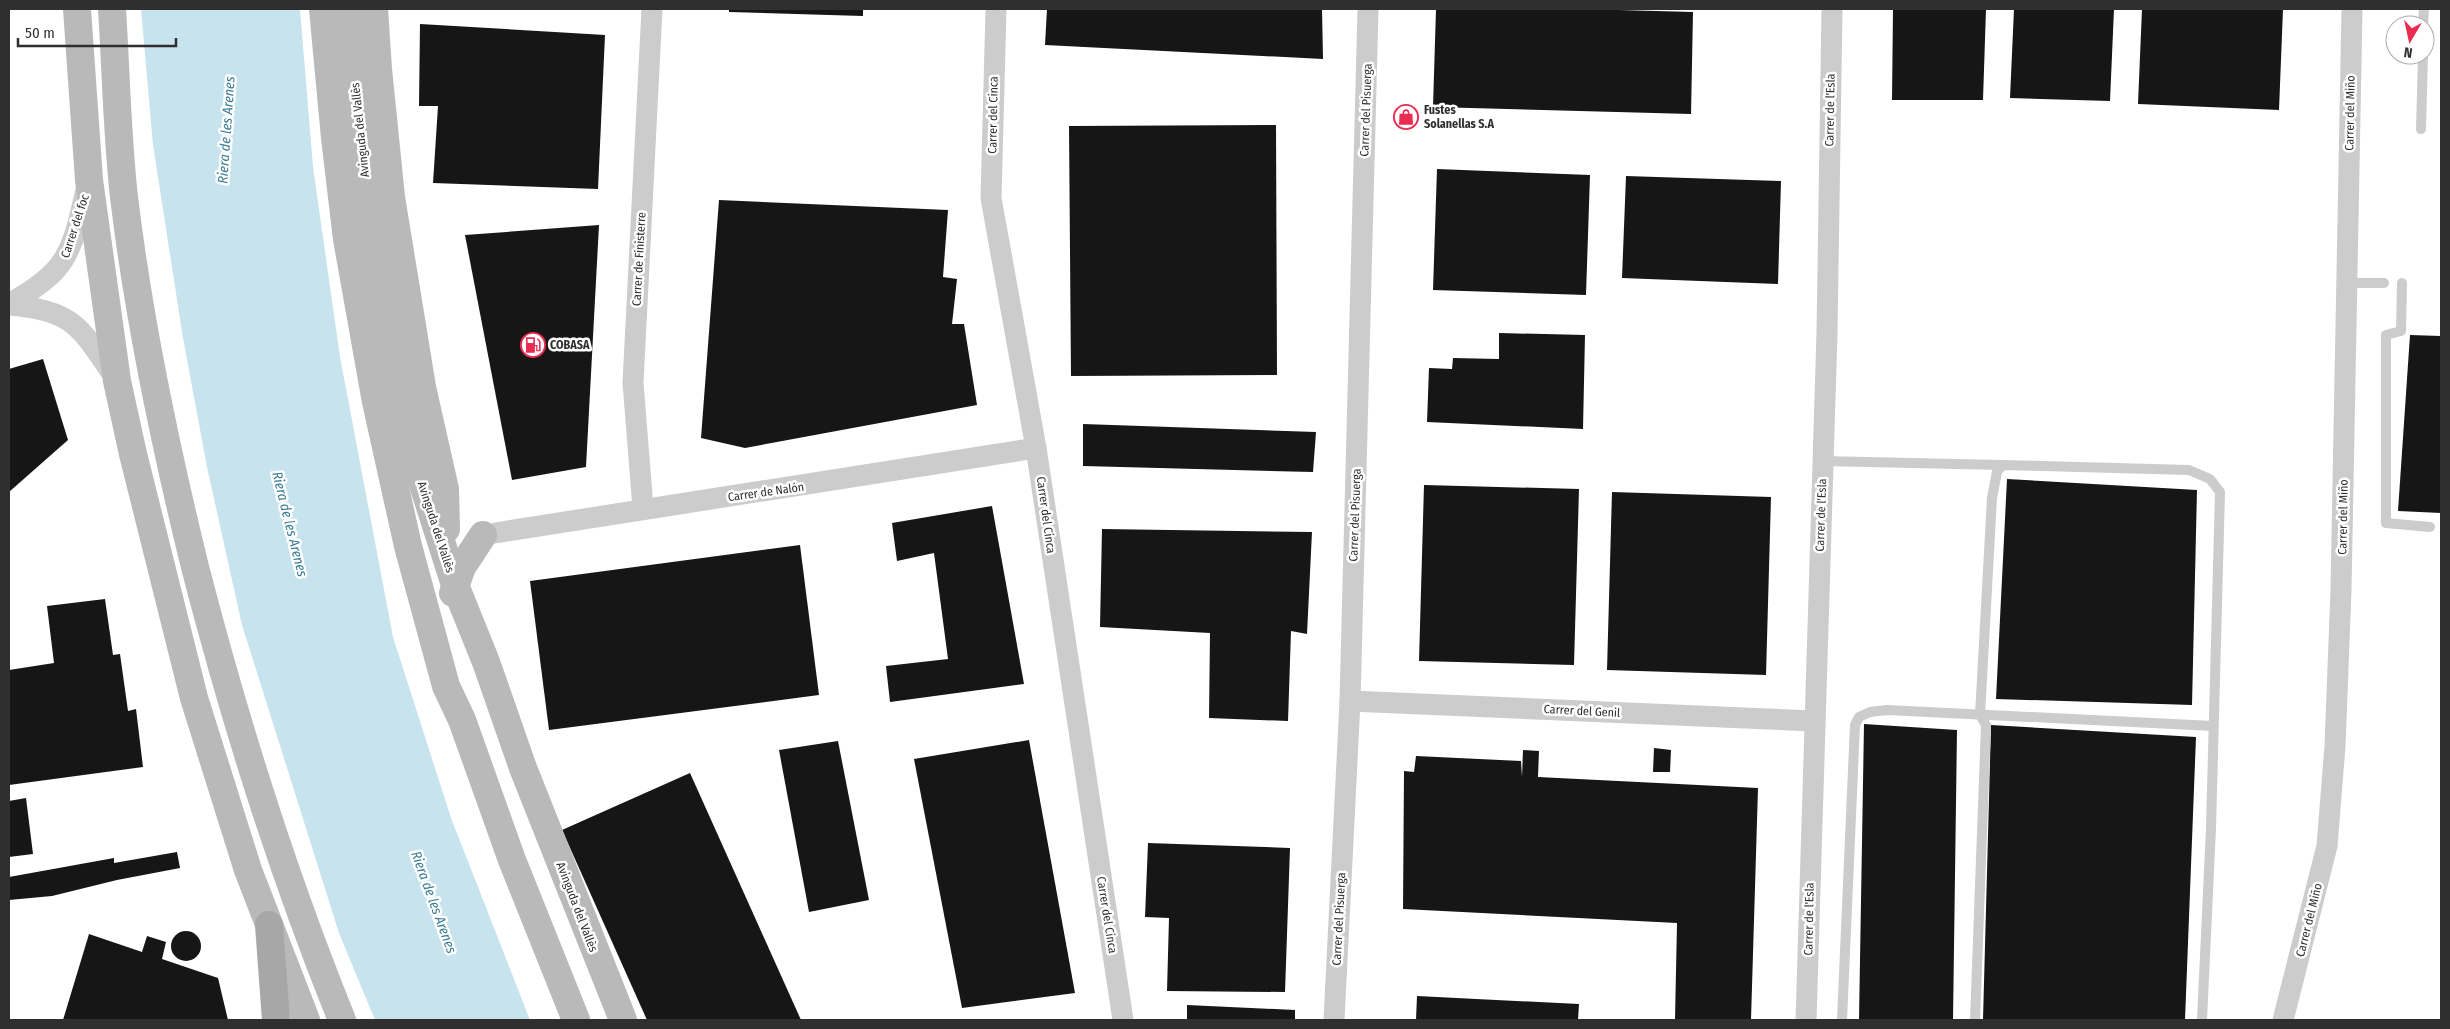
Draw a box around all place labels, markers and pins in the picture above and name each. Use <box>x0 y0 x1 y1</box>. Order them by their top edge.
place label: Fustes Solanellas S.A <box>1424 103 1494 131</box>
shop icon: Fustes Solanellas S.A <box>1393 104 1419 130</box>
fuel station icon: COBASA <box>520 332 546 358</box>
place label: COBASA <box>550 338 590 352</box>

